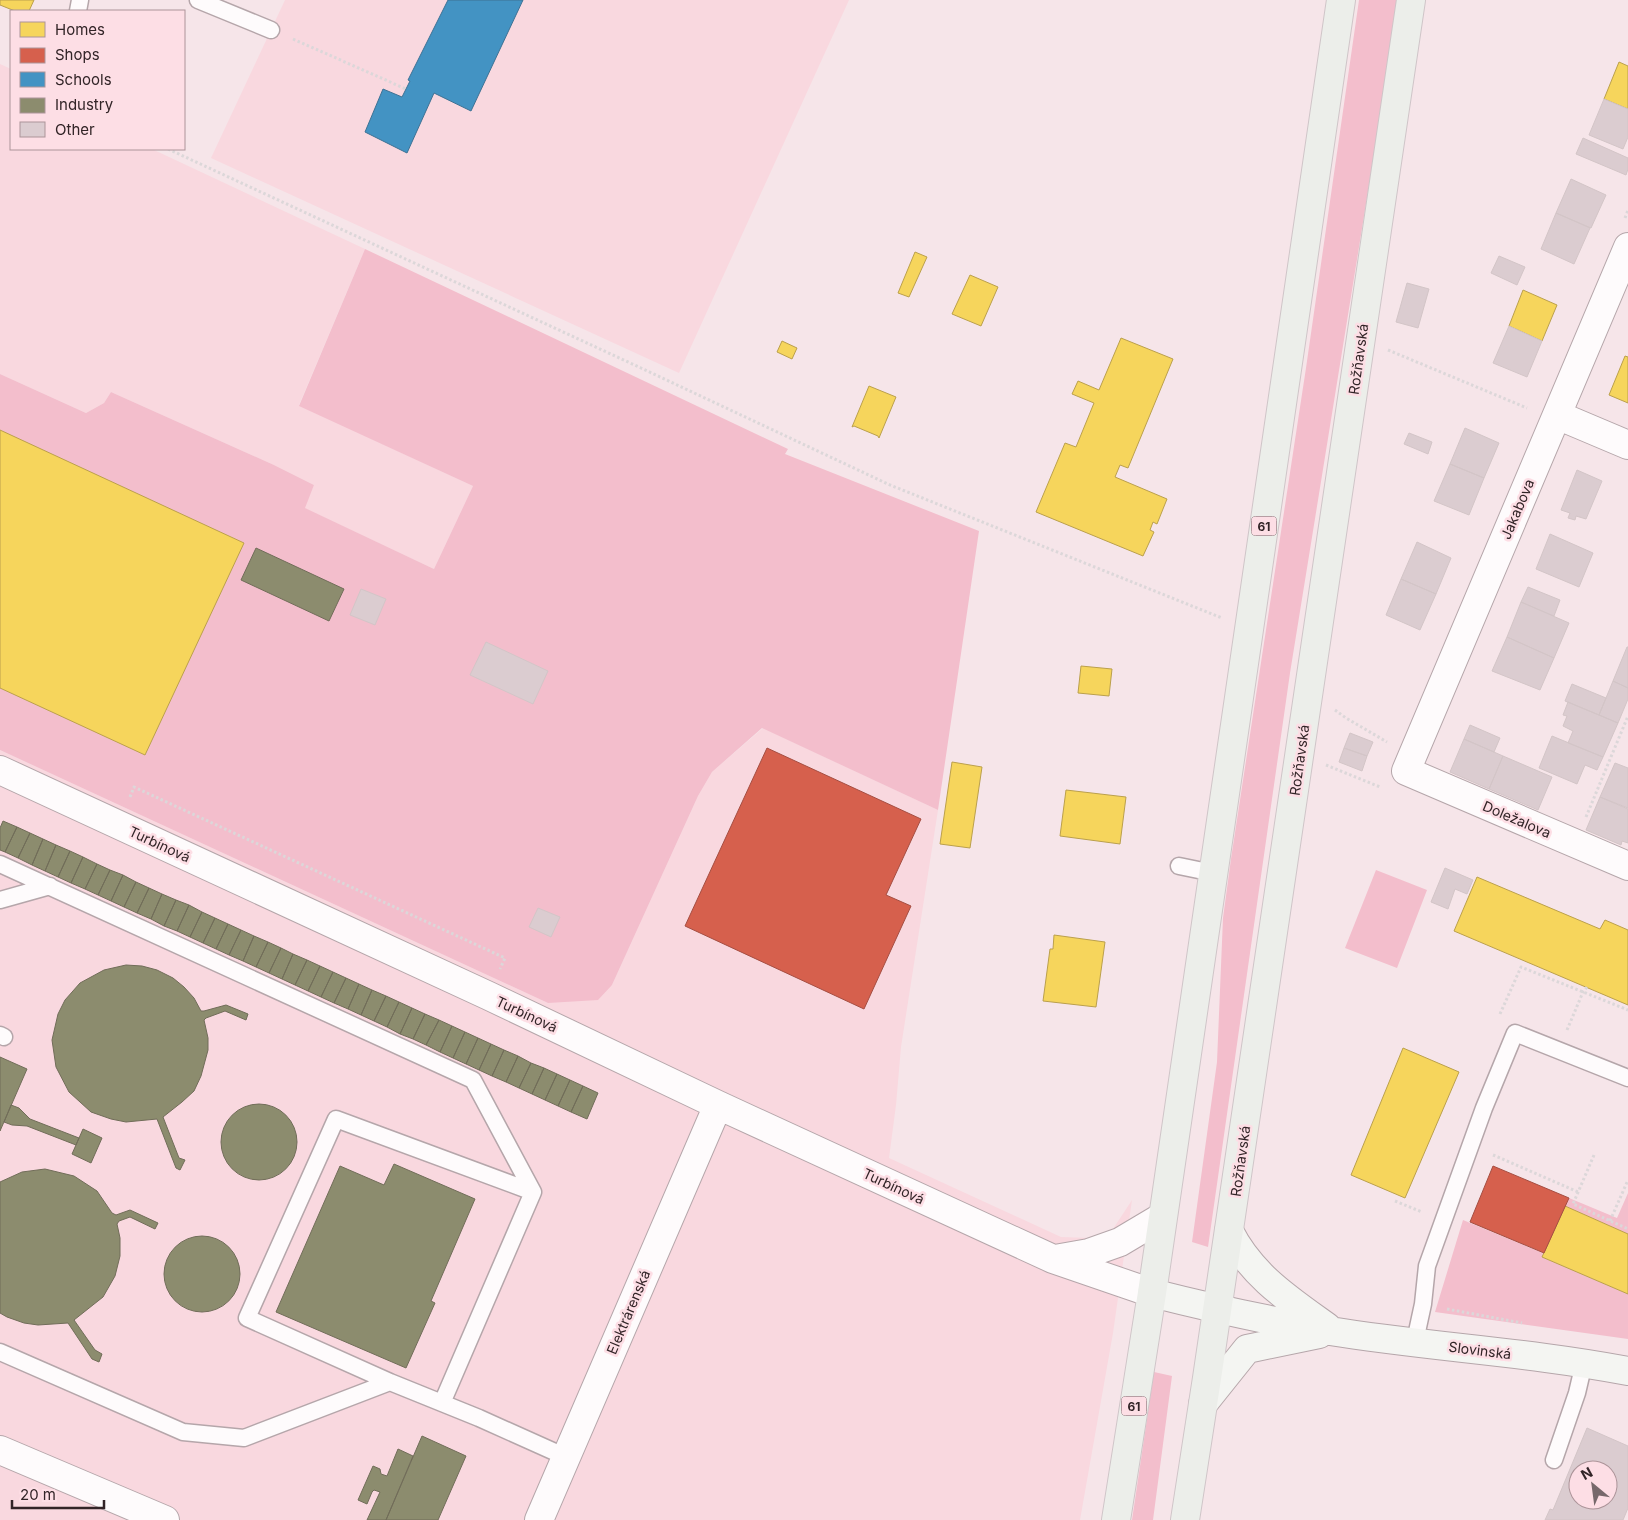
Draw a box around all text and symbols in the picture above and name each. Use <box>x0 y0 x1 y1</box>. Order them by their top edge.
legend <box>10 10 185 150</box>
text: Homes <box>55 20 105 39</box>
text: Shops <box>55 45 100 64</box>
text: Schools <box>55 70 112 89</box>
text: Industry <box>55 95 114 114</box>
text: Other <box>55 120 95 139</box>
street label: Rožňavská <box>1345 322 1371 396</box>
street label: Jakabova <box>1497 476 1537 542</box>
road number: 61 <box>1252 516 1276 536</box>
street label: Rožňavská <box>1286 723 1312 797</box>
street label: Doležalova <box>1480 797 1554 841</box>
street label: Turbínová <box>127 822 193 866</box>
street label: Turbínová <box>494 992 560 1036</box>
street label: Rožňavská <box>1227 1124 1253 1198</box>
street label: Turbínová <box>861 1164 927 1208</box>
street label: Elektrárenská <box>603 1267 653 1357</box>
street label: Slovinská <box>1448 1338 1512 1362</box>
road number: 61 <box>1122 1396 1146 1415</box>
north arrow <box>1568 1460 1618 1510</box>
text: N <box>1578 1463 1595 1483</box>
scale bar <box>12 1478 105 1510</box>
text: 20 m <box>20 1485 56 1504</box>

